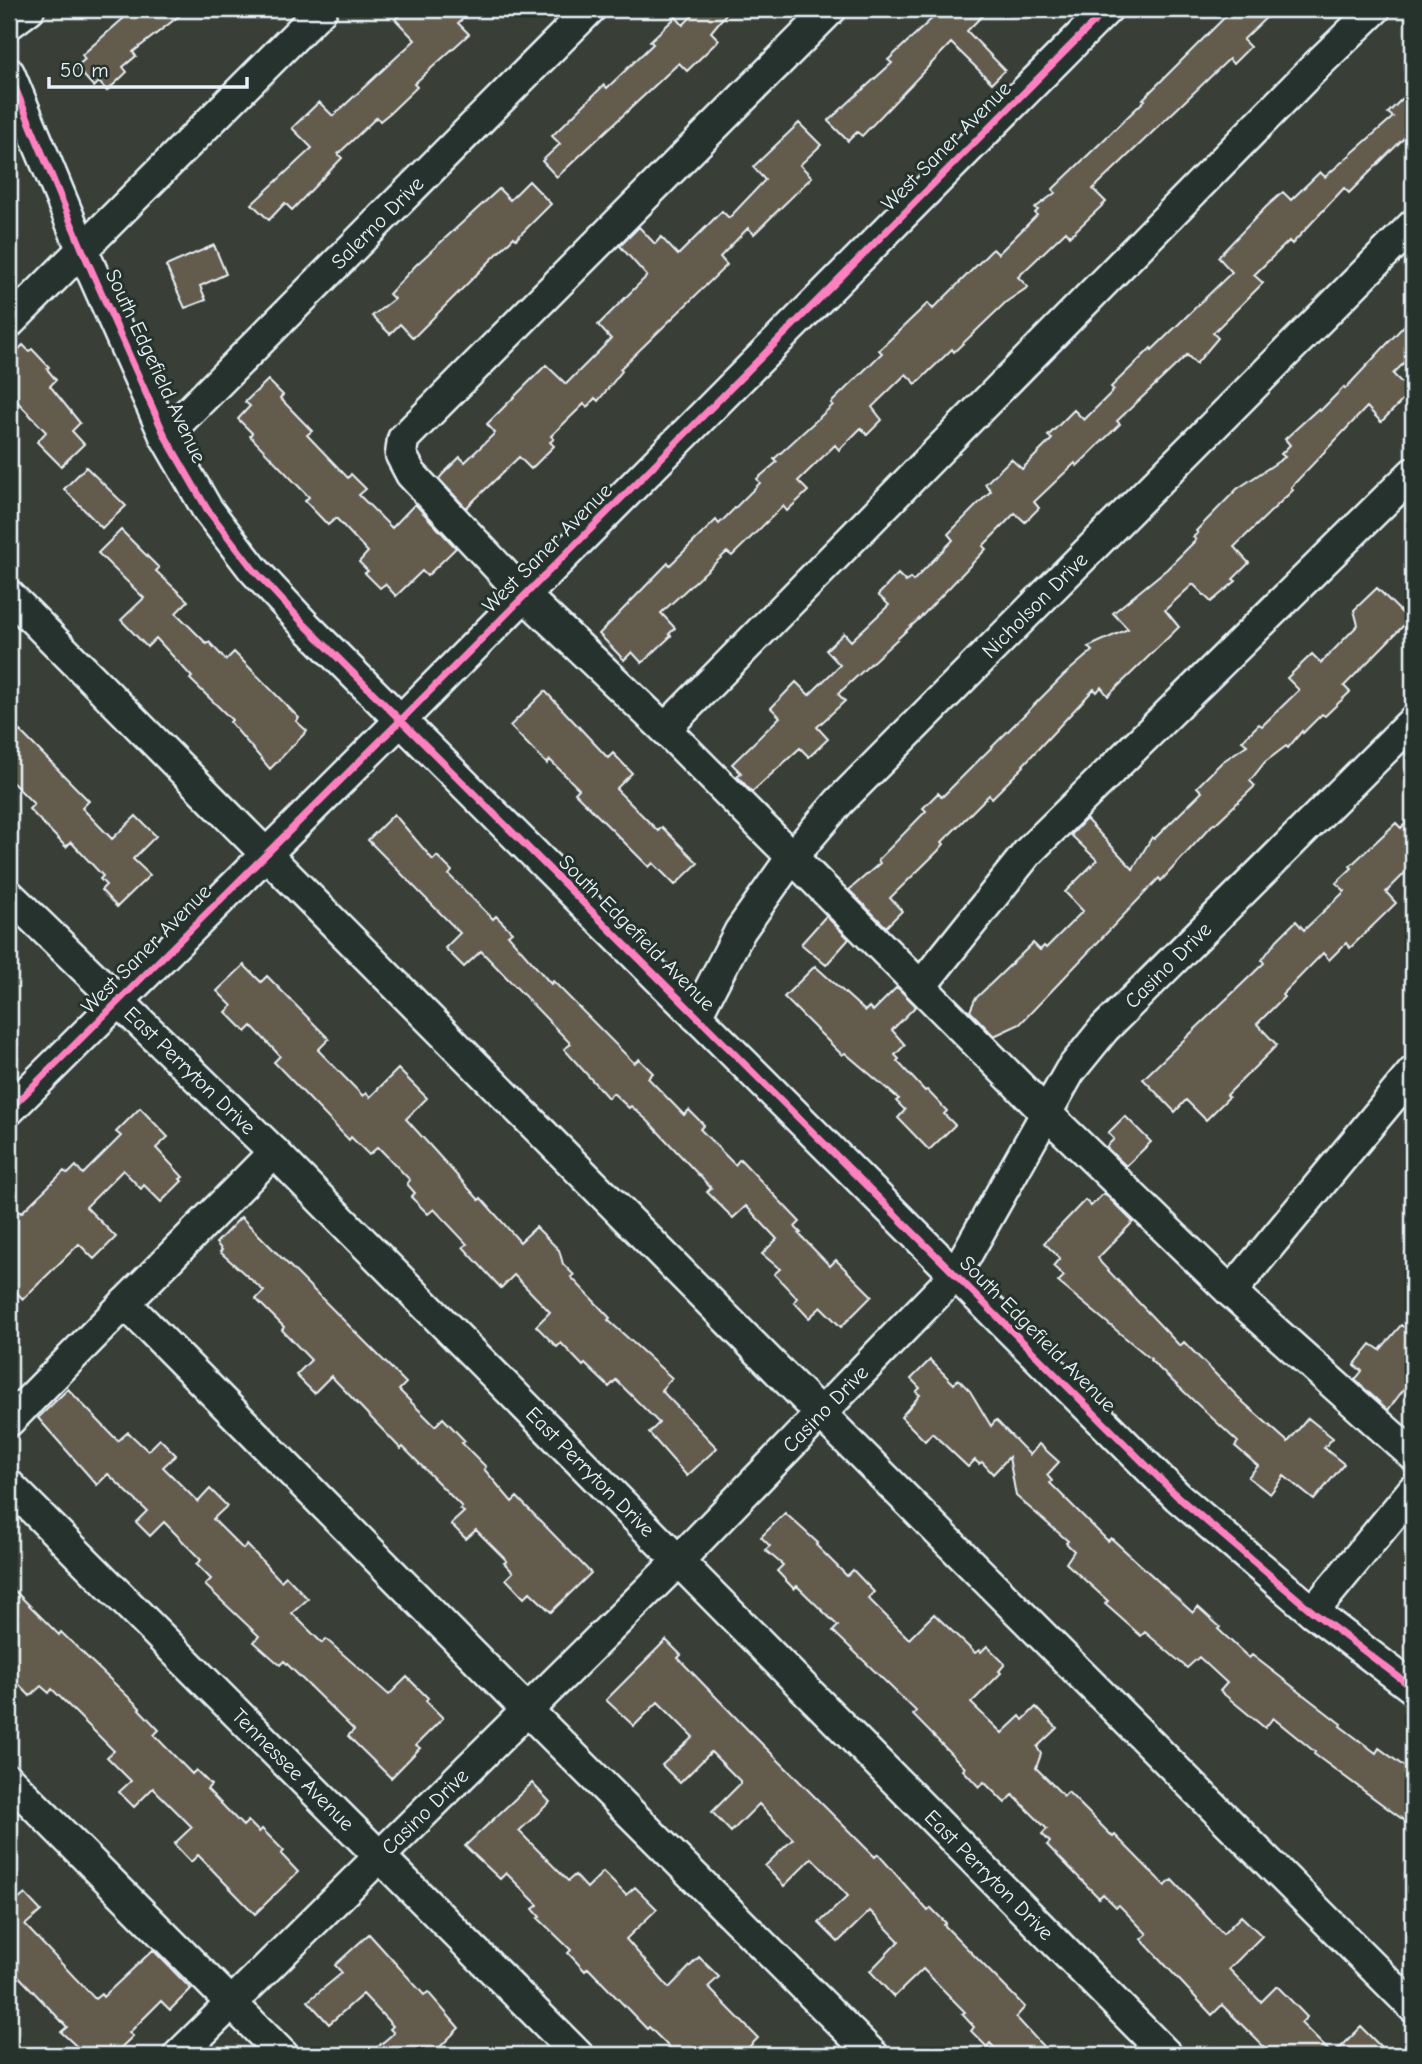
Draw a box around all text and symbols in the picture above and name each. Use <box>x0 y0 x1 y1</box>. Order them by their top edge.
scale bar <box>49 46 247 90</box>
text: 50 m <box>60 58 109 82</box>
street label: West Saner Avenue <box>876 76 1016 216</box>
street label: Salerno Drive <box>326 171 428 274</box>
street label: South Edgefield Avenue <box>101 265 211 467</box>
street label: West Saner Avenue <box>477 478 617 618</box>
street label: Nicholson Drive <box>977 547 1092 663</box>
street label: South Edgefield Avenue <box>554 850 720 1016</box>
street label: West Saner Avenue <box>76 879 216 1019</box>
street label: Casino Drive <box>1120 917 1216 1013</box>
street label: East Perryton Drive <box>119 1002 260 1139</box>
street label: South Edgefield Avenue <box>955 1251 1121 1417</box>
street label: Casino Drive <box>778 1360 873 1458</box>
street label: East Perryton Drive <box>521 1402 660 1542</box>
street label: Tennessee Avenue <box>227 1703 359 1836</box>
street label: Casino Drive <box>377 1764 473 1860</box>
street label: East Perryton Drive <box>920 1805 1058 1945</box>

